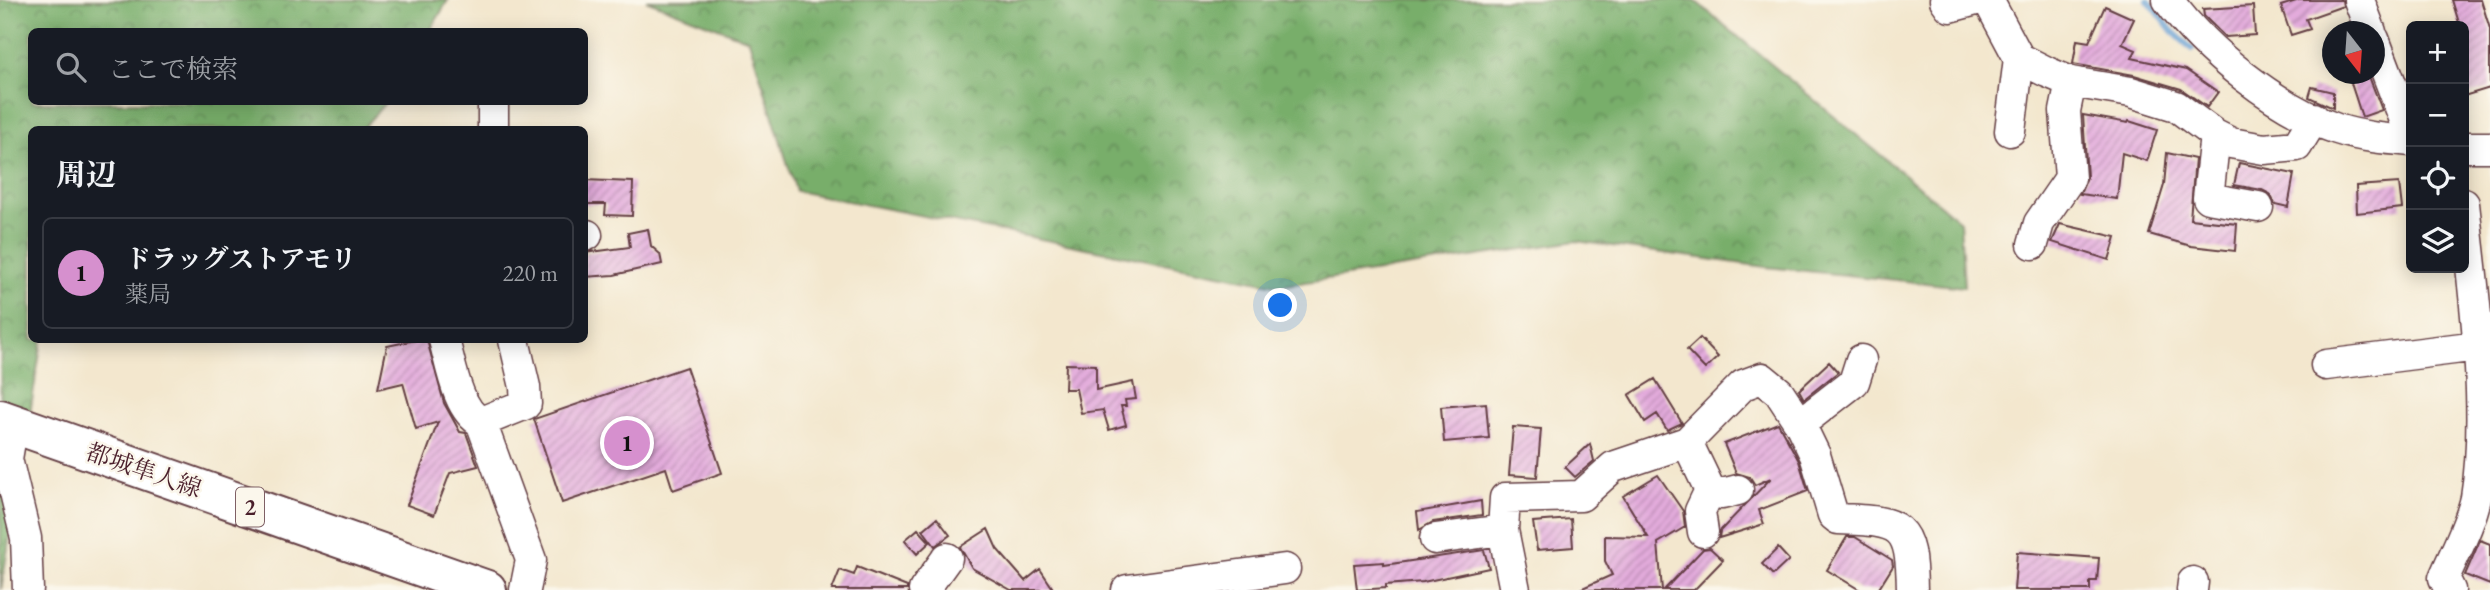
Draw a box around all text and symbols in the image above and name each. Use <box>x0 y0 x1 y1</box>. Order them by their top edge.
north arrow <box>2322 21 2385 84</box>
map controls <box>2406 21 2469 273</box>
button: + <box>2406 21 2469 84</box>
search box <box>28 28 588 105</box>
icon: search <box>52 48 90 86</box>
text: ここで検索 <box>108 52 238 86</box>
button: − <box>2406 84 2469 147</box>
button: locate <box>2406 147 2469 210</box>
text: 周辺 <box>56 155 116 194</box>
button: layers <box>2406 210 2469 273</box>
text: ドラッグストアモリ <box>125 242 356 276</box>
text: 1 <box>75 258 87 288</box>
text: 220 m <box>502 258 558 288</box>
text: 薬局 <box>125 279 171 309</box>
your location <box>1263 288 1297 322</box>
pin: 1 <box>604 417 650 469</box>
street label: 都城隼人線 <box>82 436 206 504</box>
road number: 2 <box>236 488 264 526</box>

